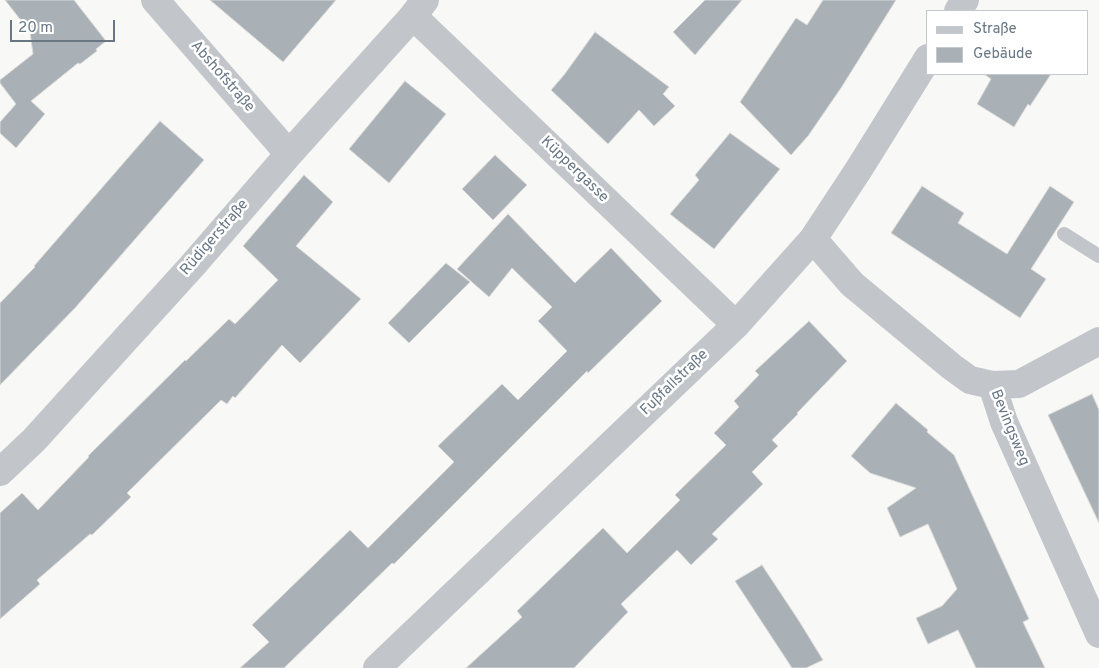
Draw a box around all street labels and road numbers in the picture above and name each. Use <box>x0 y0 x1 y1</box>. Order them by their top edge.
street label: Abshofstraße <box>186 38 258 116</box>
street label: Küppergasse <box>536 133 612 207</box>
street label: Rüdigerstraße <box>177 196 253 280</box>
street label: Fußfallstraße <box>637 346 713 420</box>
street label: Bevingsweg <box>986 387 1032 469</box>

